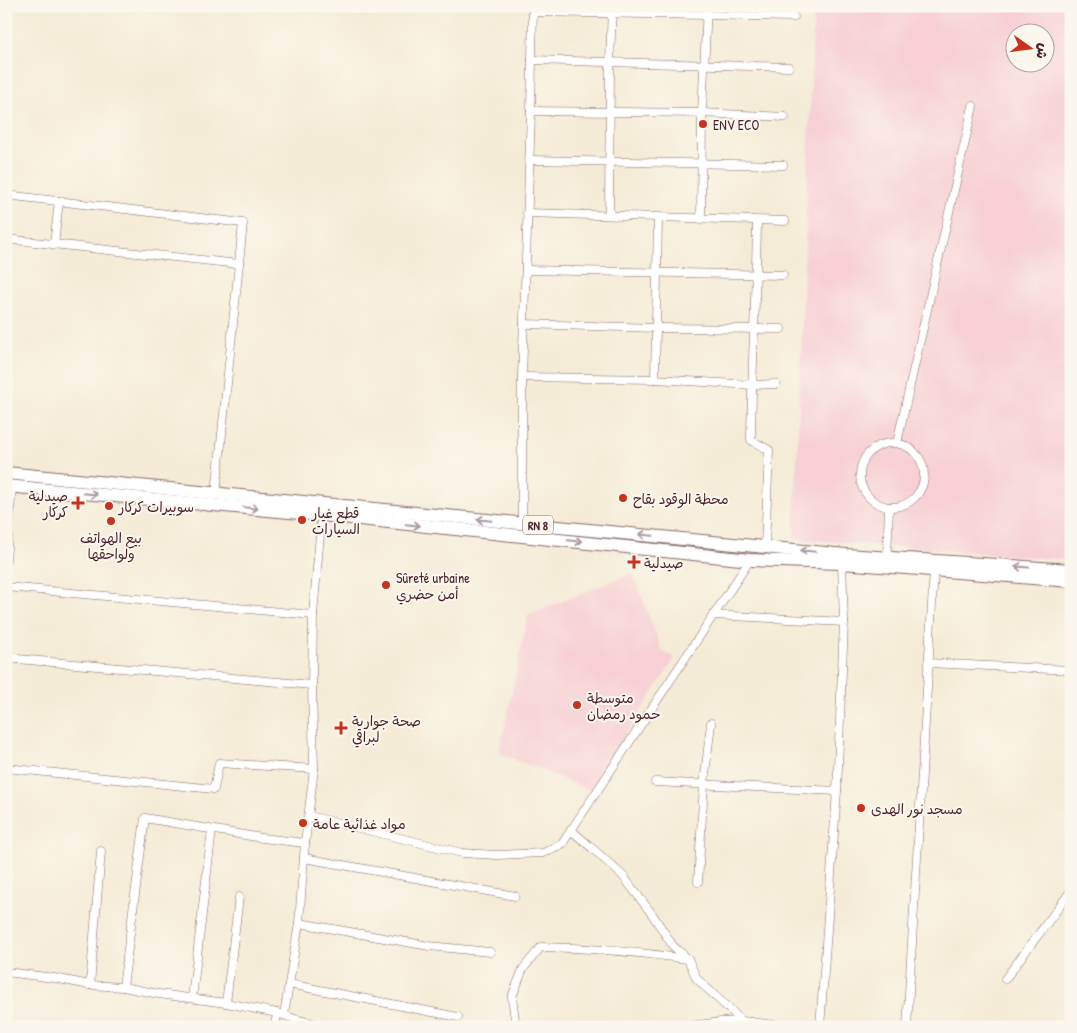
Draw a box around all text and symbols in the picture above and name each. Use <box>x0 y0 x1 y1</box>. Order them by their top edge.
north arrow <box>1004 22 1054 72</box>
text: ش <box>1032 41 1054 61</box>
place label: ENV ECO <box>713 115 760 134</box>
marker: ENV ECO <box>697 118 709 130</box>
place label: صيدلية كركار <box>29 486 68 521</box>
one-way arrow <box>81 489 97 498</box>
place label: محطة الوقود بقاح <box>633 489 729 509</box>
marker: محطة الوقود بقاح <box>617 492 629 504</box>
marker: صيدلية كركار <box>72 497 84 509</box>
place label: سوبيرات كركار <box>118 497 194 516</box>
marker: سوبيرات كركار <box>103 500 115 512</box>
place label: قطع غيار السيارات <box>311 503 360 538</box>
one-way arrow <box>243 504 259 513</box>
marker: قطع غيار السيارات <box>296 514 308 526</box>
marker: بيع الهواتف ولواحقها <box>105 515 117 527</box>
one-way arrow <box>476 515 492 525</box>
road number: RN 8 <box>523 516 553 534</box>
one-way arrow <box>405 520 421 530</box>
place label: بيع الهواتف ولواحقها <box>80 528 142 563</box>
one-way arrow <box>638 531 654 540</box>
one-way arrow <box>566 537 582 546</box>
one-way arrow <box>800 546 816 556</box>
place label: صيدلية <box>644 553 683 572</box>
marker: صيدلية <box>628 556 640 568</box>
one-way arrow <box>1014 562 1030 571</box>
place label: Sûreté urbaine أمن حضري <box>396 568 470 605</box>
marker: Sûreté urbaine أمن حضري <box>380 579 392 591</box>
place label: متوسطة حمود رمضان <box>587 688 660 723</box>
marker: متوسطة حمود رمضان <box>571 699 583 711</box>
place label: صحة جوارية لبراقي <box>352 711 421 748</box>
marker: صحة جوارية لبراقي <box>334 721 348 735</box>
place label: مسجد نور الهدى <box>871 799 963 818</box>
marker: مسجد نور الهدى <box>855 802 867 814</box>
place label: مواد غذائية عامة <box>313 814 406 833</box>
marker: مواد غذائية عامة <box>297 817 309 829</box>

